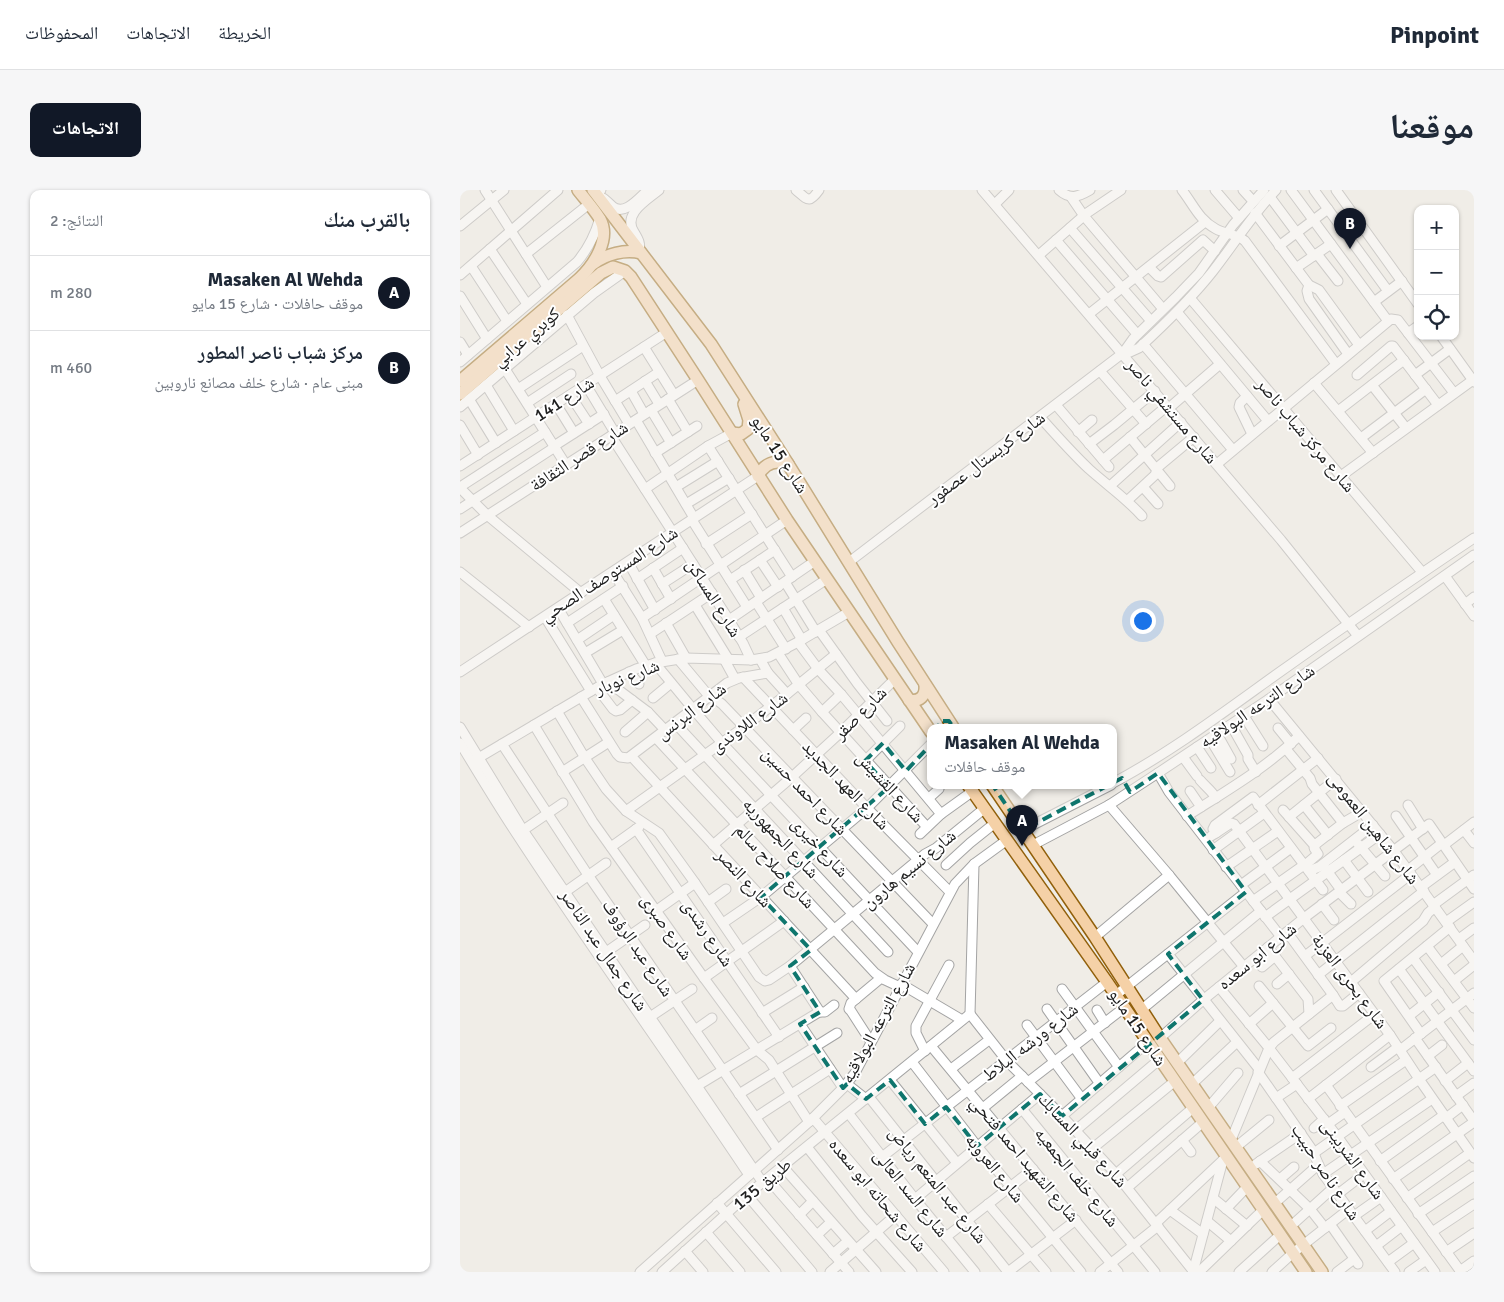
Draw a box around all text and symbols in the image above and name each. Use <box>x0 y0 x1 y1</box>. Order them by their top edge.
text: Pinpoint <box>1390 20 1479 50</box>
text: المحفوظات <box>25 22 98 44</box>
text: الاتجاهات <box>126 22 190 44</box>
text: الخريطة <box>218 22 271 44</box>
button: الاتجاهات <box>30 103 141 157</box>
text: موقعنا <box>1389 105 1474 148</box>
map controls <box>1414 205 1459 340</box>
button: + <box>1414 205 1459 250</box>
text: بالقرب منك <box>323 207 410 233</box>
pin: B <box>1334 208 1366 249</box>
text: النتائج: 2 <box>50 211 103 231</box>
button: − <box>1414 250 1459 295</box>
text: Masaken Al Wehda <box>207 268 363 292</box>
text: 280 m <box>50 283 92 303</box>
text: A <box>389 283 399 303</box>
text: موقف حافلات · شارع 15 مايو <box>191 294 363 314</box>
button: locate <box>1414 295 1459 340</box>
street label: كوبري عرابي <box>488 302 567 374</box>
text: مركز شباب ناصر المطور <box>198 341 363 365</box>
street label: شارع مستشفي ناصر <box>1118 353 1223 471</box>
text: 460 m <box>50 358 92 378</box>
text: B <box>389 358 399 378</box>
street label: شارع 141 <box>530 371 598 427</box>
street label: شارع مركز شباب ناصر <box>1251 372 1360 497</box>
text: مبنى عام · شارع خلف مصانع ناروبين <box>154 373 363 393</box>
street label: شارع كريستال عصفور <box>922 406 1049 510</box>
street label: شارع 15 مايو <box>747 411 813 497</box>
street label: شارع قصر الثقافة <box>526 416 632 496</box>
street label: شارع المستوصف الصحي <box>536 521 684 630</box>
street label: شارع المساكن <box>681 555 747 641</box>
your location <box>1130 608 1156 634</box>
street label: شارع نوبار <box>590 654 663 700</box>
street label: شارع الترعه البولاقيه <box>1195 659 1319 753</box>
street label: شارع البرنس <box>652 678 730 744</box>
street label: شارع صقر <box>828 682 891 745</box>
street label: شارع اللاوندى <box>706 687 792 757</box>
popup <box>927 724 1117 789</box>
text: Masaken Al Wehda <box>944 731 1100 755</box>
street label: شارع العهد الجديد <box>798 735 894 835</box>
street label: شارع احمد حسين <box>757 742 853 840</box>
street label: شارع القشيش <box>851 747 929 827</box>
text: موقف حافلات <box>944 757 1025 777</box>
street label: شارع شاهين العمومى <box>1323 767 1425 889</box>
street label: شارع الجمهوريه <box>738 793 824 883</box>
pin: A <box>1006 805 1038 846</box>
street label: شارع خيرى <box>787 812 853 882</box>
street label: شارع صلاح سالم <box>729 819 820 914</box>
street label: شارع نسيم هارون <box>858 824 961 914</box>
street label: شارع النصر <box>710 843 777 912</box>
street label: شارع جمال عبد الناصر <box>554 884 653 1015</box>
street label: شارع صبرى <box>636 890 698 964</box>
street label: شارع عبد الرؤوف <box>597 895 679 1001</box>
street label: شارع رشدى <box>677 895 739 971</box>
street label: شارع ابو سعده <box>1213 918 1301 994</box>
street label: شارع بحرى العزبة <box>1307 929 1393 1033</box>
street label: شارع الترعه البولاقيه <box>836 959 920 1087</box>
street label: شارع 15 مايو <box>1104 984 1172 1070</box>
street label: شارع ورشه البلاط <box>978 998 1082 1086</box>
street label: شارع قبلي المسابك <box>1031 1088 1133 1195</box>
street label: شارع الشهيد احمد فتحي <box>963 1091 1084 1229</box>
street label: شارع الشربينى <box>1316 1114 1390 1204</box>
street label: شارع ناصر حبيب <box>1287 1119 1365 1225</box>
street label: شارع عبد المنعم رياض <box>883 1122 992 1249</box>
street label: شارع خلف الجمعيه <box>1030 1123 1124 1231</box>
street label: شارع العروبه <box>960 1129 1030 1207</box>
street label: شارع شحاته ابو سعده <box>824 1134 932 1256</box>
street label: شارع السد العالى <box>869 1145 953 1241</box>
street label: طريق 135 <box>728 1153 796 1215</box>

